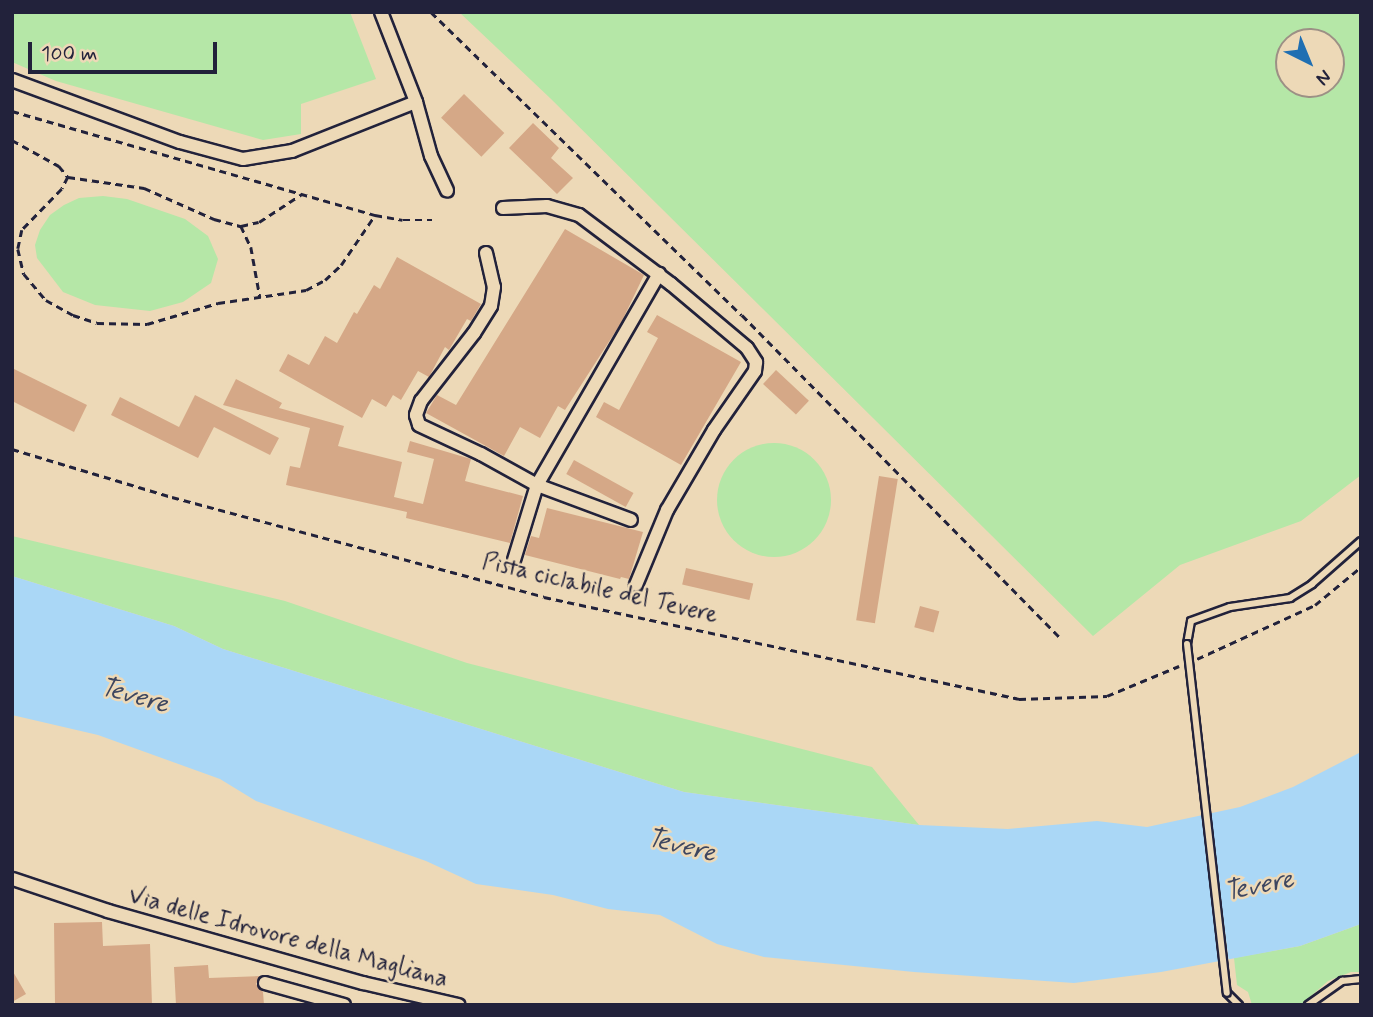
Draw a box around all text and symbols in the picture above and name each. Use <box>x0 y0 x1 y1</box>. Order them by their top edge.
scale bar <box>32 28 220 72</box>
north arrow <box>1275 28 1345 98</box>
text: 100 m <box>41 40 97 68</box>
text: N <box>1310 64 1336 91</box>
street label: Pista ciclabile del Tevere <box>481 548 719 630</box>
water label: Tevere <box>96 672 172 722</box>
water label: Tevere <box>643 823 719 871</box>
water label: Tevere <box>1222 865 1296 909</box>
street label: Via delle Idrovore della Magliana <box>126 882 450 994</box>

